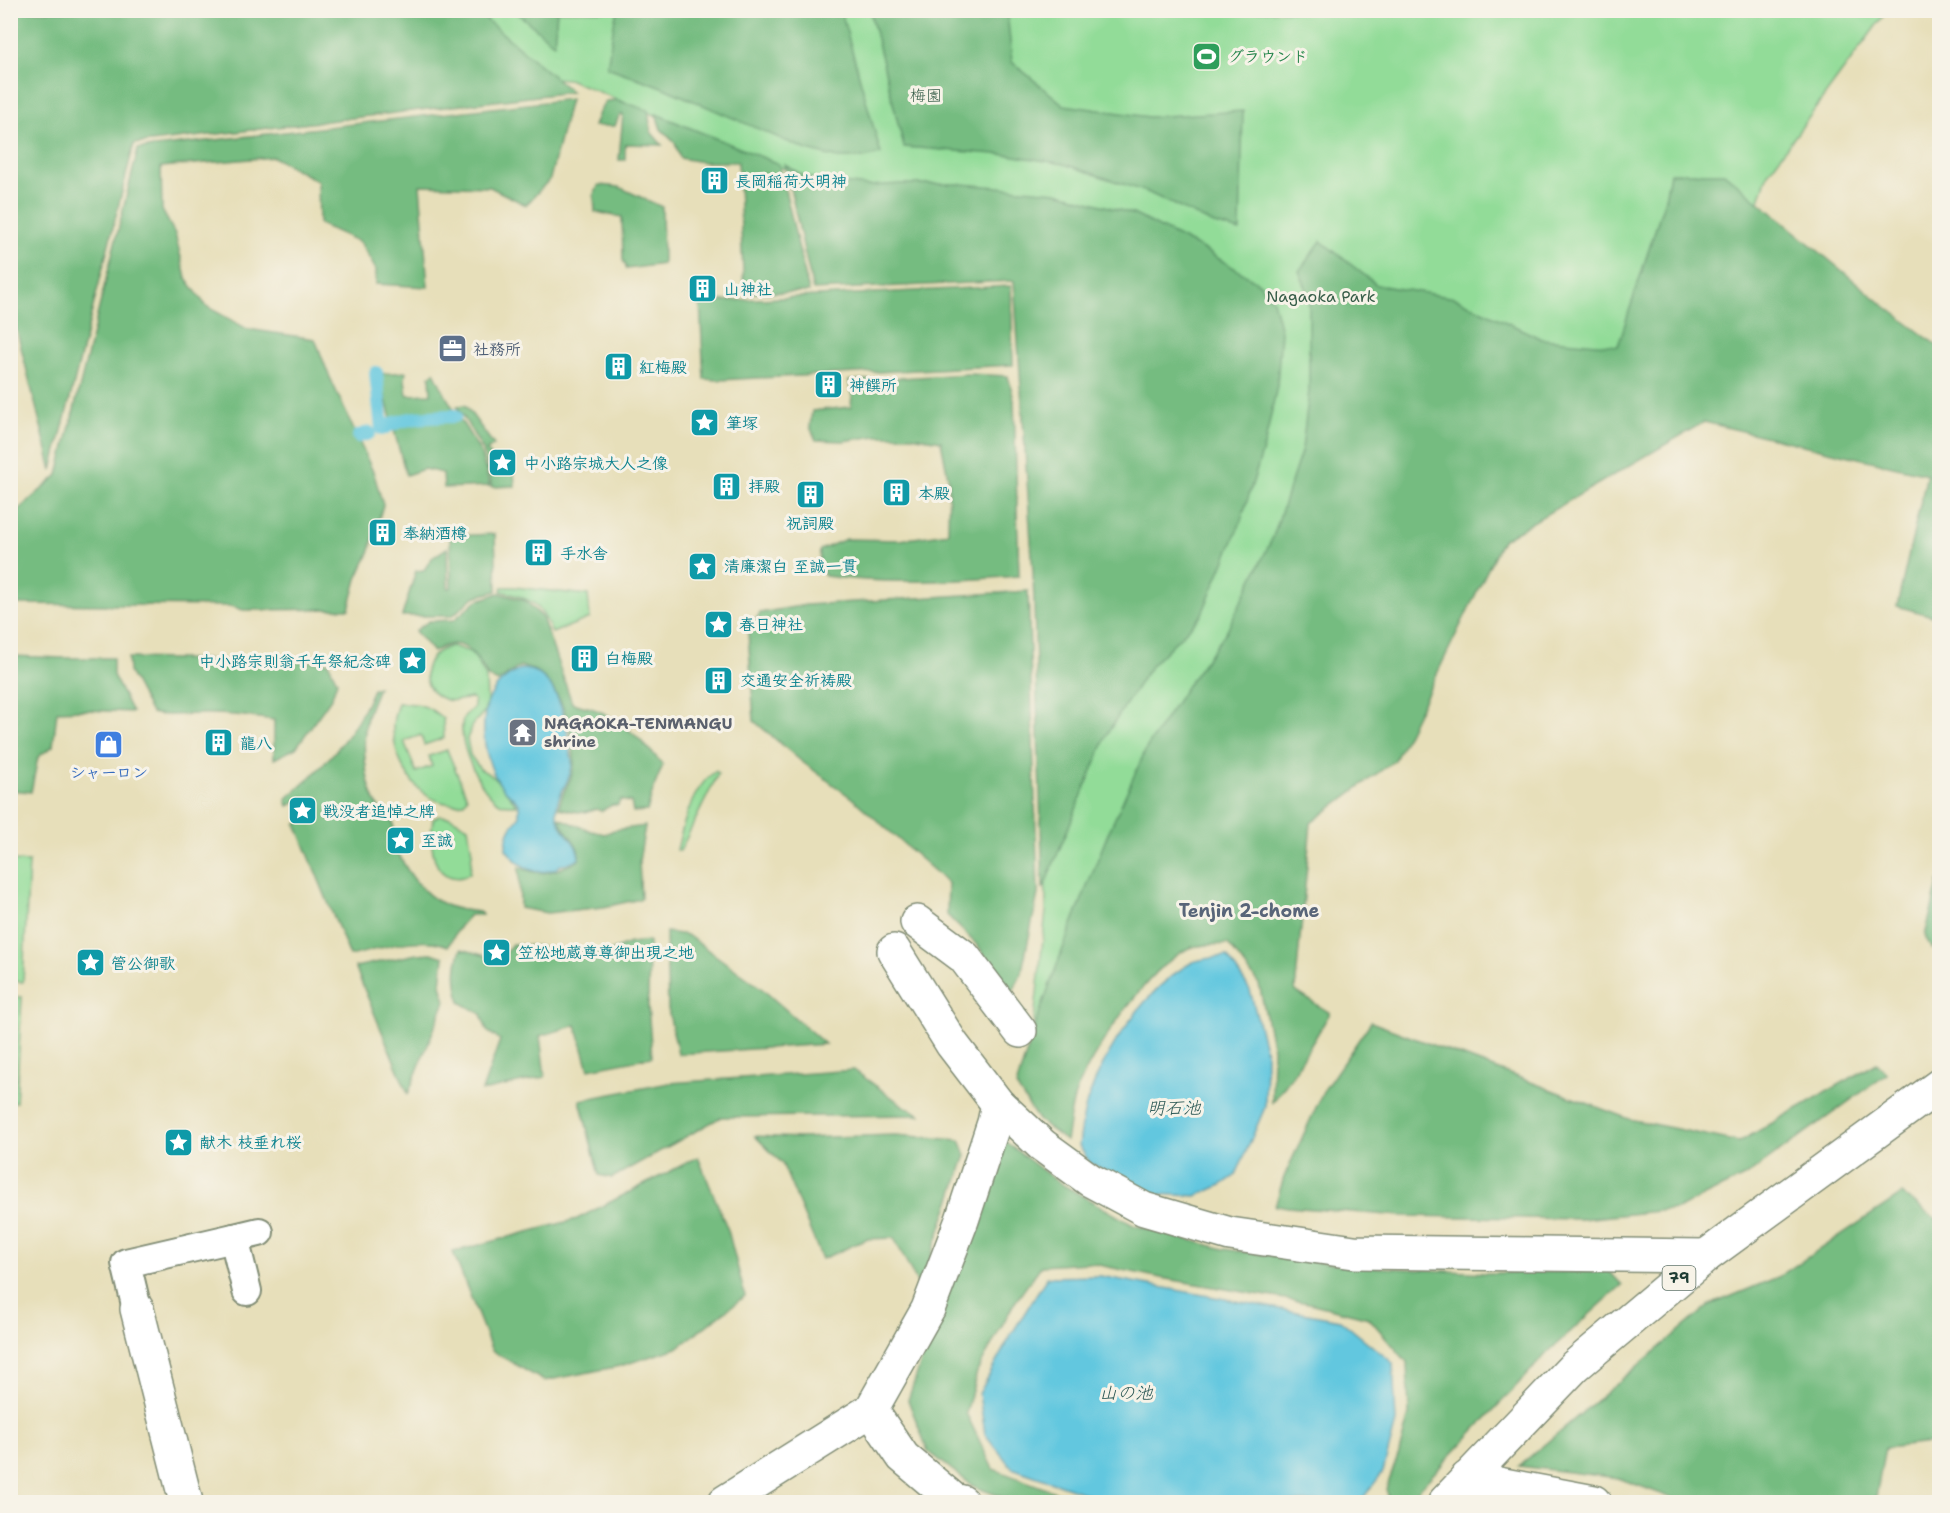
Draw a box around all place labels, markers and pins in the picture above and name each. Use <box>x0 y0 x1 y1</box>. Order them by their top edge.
sports icon: グラウンド <box>1191 40 1223 72</box>
place label: グラウンド <box>1228 46 1308 67</box>
building icon: 長岡稲荷大明神 <box>698 165 730 197</box>
place label: 長岡稲荷大明神 <box>735 171 847 192</box>
building icon: 山神社 <box>687 273 719 305</box>
place label: 山神社 <box>724 279 772 300</box>
office icon: 社務所 <box>436 333 468 365</box>
place label: 社務所 <box>473 339 521 360</box>
building icon: 紅梅殿 <box>602 351 634 383</box>
place label: 紅梅殿 <box>639 357 687 378</box>
building icon: 神饌所 <box>812 369 844 401</box>
place label: 神饌所 <box>849 375 897 396</box>
place icon: 筆塚 <box>689 407 721 439</box>
place label: 筆塚 <box>726 413 758 434</box>
place icon: 中小路宗城大人之像 <box>487 447 519 479</box>
place label: 中小路宗城大人之像 <box>524 453 668 474</box>
building icon: 拝殿 <box>711 470 743 502</box>
place label: 拝殿 <box>748 476 780 497</box>
building icon: 本殿 <box>881 477 913 509</box>
building icon: 祝詞殿 <box>794 479 826 511</box>
place label: 本殿 <box>918 483 950 504</box>
place label: 祝詞殿 <box>786 513 834 534</box>
building icon: 奉納酒樽 <box>366 517 398 549</box>
place label: 奉納酒樽 <box>403 523 467 544</box>
building icon: 手水舎 <box>523 537 555 569</box>
place label: 手水舎 <box>560 543 608 564</box>
place icon: 清廉潔白 至誠一貫 <box>687 550 719 582</box>
place label: 清廉潔白 至誠一貫 <box>724 556 858 577</box>
place icon: 春日神社 <box>702 608 734 640</box>
place label: 春日神社 <box>739 614 803 635</box>
building icon: 白梅殿 <box>568 642 600 674</box>
place icon: 中小路宗則翁千年祭紀念碑 <box>396 645 428 677</box>
place label: 白梅殿 <box>605 648 653 669</box>
place label: 中小路宗則翁千年祭紀念碑 <box>199 651 391 672</box>
building icon: 交通安全祈祷殿 <box>703 664 735 696</box>
place label: 交通安全祈祷殿 <box>740 670 852 691</box>
place label: NAGAOKA-TENMANGU shrine <box>544 713 732 752</box>
temple icon: NAGAOKA-TENMANGU shrine <box>507 716 539 748</box>
building icon: 龍八 <box>203 727 235 759</box>
shop icon: シャーロン <box>93 728 125 760</box>
place label: 龍八 <box>240 733 272 754</box>
place label: シャーロン <box>70 762 148 783</box>
place icon: 戦没者追悼之牌 <box>286 795 318 827</box>
place label: 戦没者追悼之牌 <box>323 801 435 822</box>
place icon: 至誠 <box>384 824 416 856</box>
place label: 至誠 <box>421 830 453 851</box>
place icon: 笠松地蔵尊尊御出現之地 <box>481 936 513 968</box>
place label: 笠松地蔵尊尊御出現之地 <box>518 942 694 963</box>
place icon: 管公御歌 <box>74 947 106 979</box>
place label: 管公御歌 <box>111 953 175 974</box>
place icon: 献木 枝垂れ桜 <box>163 1126 195 1158</box>
place label: 献木 枝垂れ桜 <box>200 1132 302 1153</box>

